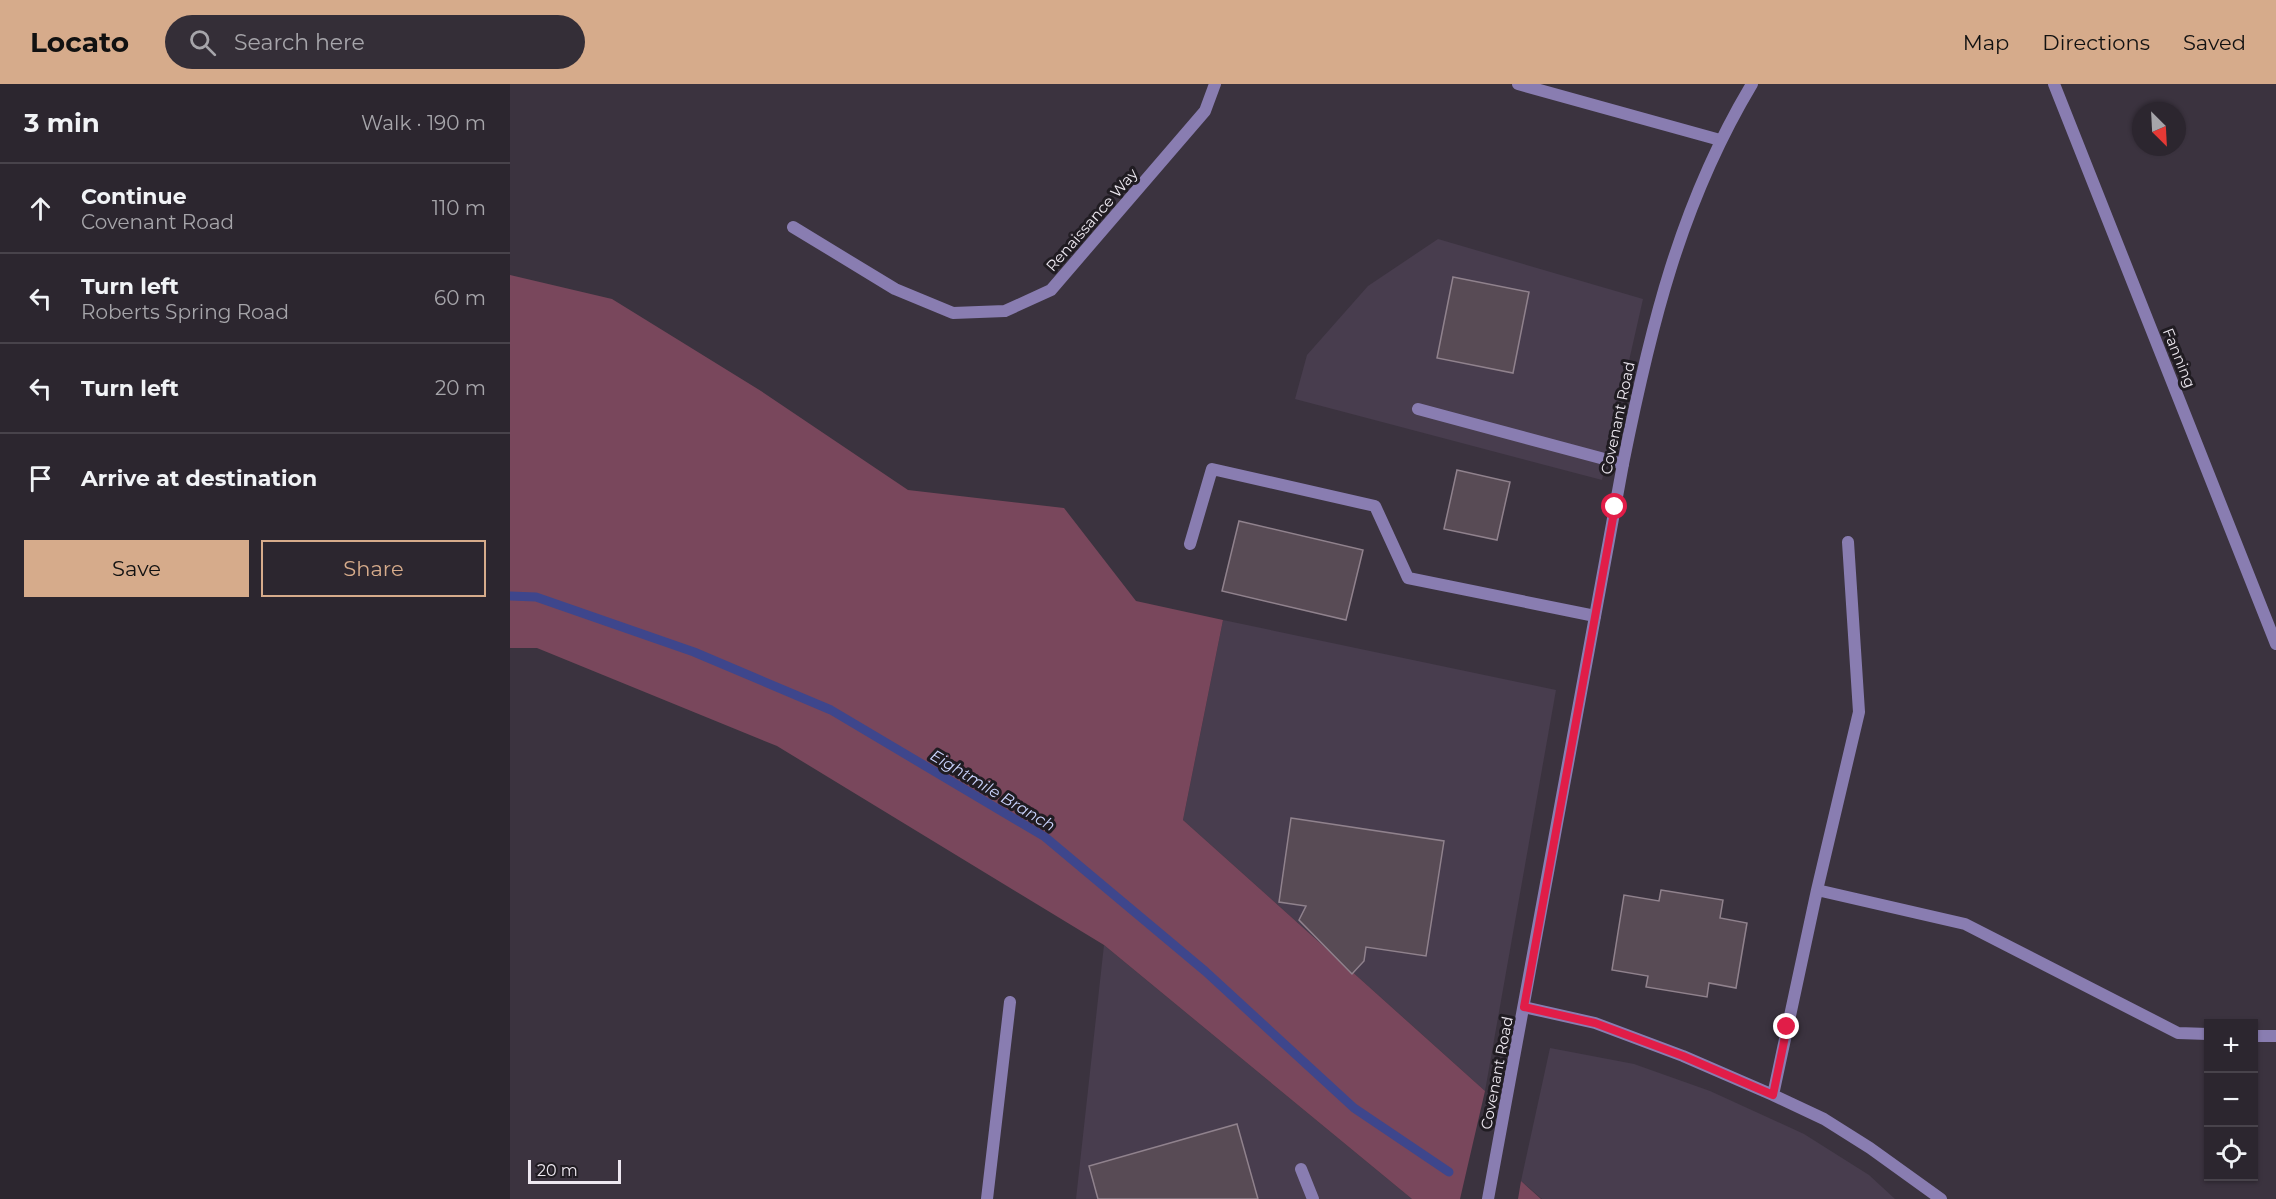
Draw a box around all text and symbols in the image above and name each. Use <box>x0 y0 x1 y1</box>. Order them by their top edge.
search box <box>165 15 585 69</box>
text: Locato <box>30 25 129 59</box>
icon: search <box>186 26 219 59</box>
text: Search here <box>234 29 365 56</box>
text: Map <box>1963 30 2009 55</box>
text: Directions <box>2042 30 2150 55</box>
text: Saved <box>2183 30 2246 55</box>
north arrow <box>2132 102 2186 156</box>
text: 3 min <box>24 107 100 139</box>
text: Walk · 190 m <box>361 111 486 135</box>
street label: Renaissance Way <box>1042 164 1142 275</box>
text: Continue <box>81 183 187 210</box>
icon: ahead <box>24 192 57 225</box>
text: 110 m <box>432 196 486 220</box>
text: Covenant Road <box>81 210 234 234</box>
text: Turn left <box>81 273 179 300</box>
icon: left <box>24 282 57 315</box>
text: 60 m <box>434 286 486 310</box>
text: Roberts Spring Road <box>81 300 289 324</box>
street label: Fanning <box>2159 325 2200 390</box>
street label: Covenant Road <box>1596 360 1639 476</box>
icon: left <box>24 372 57 405</box>
text: Turn left <box>81 375 179 402</box>
text: 20 m <box>435 376 486 400</box>
icon: arrive <box>24 462 57 495</box>
text: Arrive at destination <box>81 465 317 492</box>
route start <box>1601 493 1627 519</box>
button: Save <box>24 540 249 597</box>
button: Share <box>261 540 486 597</box>
water label: Eightmile Branch <box>927 746 1059 835</box>
route end <box>1773 1013 1799 1039</box>
street label: Covenant Road <box>1476 1015 1517 1131</box>
map controls <box>2204 1019 2258 1181</box>
button: + <box>2204 1019 2258 1073</box>
button: − <box>2204 1073 2258 1127</box>
button: locate <box>2204 1127 2258 1181</box>
scale bar <box>528 1157 621 1184</box>
text: 20 m <box>537 1161 578 1180</box>

